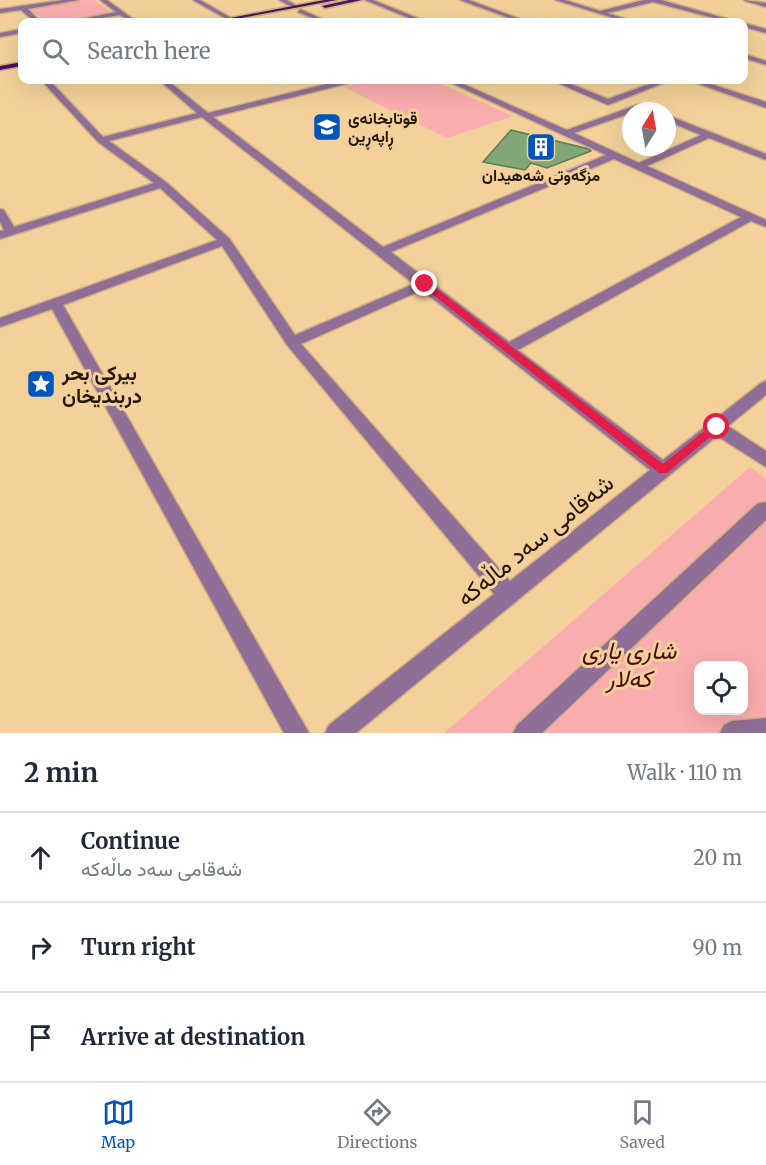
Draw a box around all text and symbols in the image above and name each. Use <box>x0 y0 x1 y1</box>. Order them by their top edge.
search box <box>18 18 748 84</box>
icon: search <box>39 35 72 68</box>
text: Search here <box>87 37 210 65</box>
north arrow <box>622 102 676 156</box>
place label: قوتابخانەی ڕاپەڕین <box>348 108 418 150</box>
school or university icon: قوتابخانەی ڕاپەڕین <box>311 111 343 143</box>
building icon: مزگەوتی شەهیدان <box>525 131 557 163</box>
place label: مزگەوتی شەهیدان <box>482 165 601 186</box>
route end <box>411 270 437 296</box>
place label: بيركى بحر دربنديخان <box>61 360 142 409</box>
place icon: بيركى بحر دربنديخان <box>25 368 57 400</box>
route start <box>703 413 729 439</box>
street label: شەقامی سەد ماڵەکە <box>450 467 620 613</box>
park label: شاری یاری کەلار <box>582 635 677 694</box>
map controls <box>694 661 748 715</box>
button: locate <box>694 661 748 715</box>
text: 2 min <box>24 756 98 789</box>
text: Walk · 110 m <box>627 760 742 785</box>
text: Continue <box>81 827 180 855</box>
icon: ahead <box>24 841 57 874</box>
text: 20 m <box>693 845 742 870</box>
text: شەقامی سەد ماڵەکە <box>81 856 242 881</box>
icon: right <box>24 931 57 964</box>
text: Turn right <box>81 933 195 961</box>
text: 90 m <box>692 935 742 960</box>
icon: arrive <box>24 1021 57 1054</box>
text: Arrive at destination <box>81 1023 305 1051</box>
tab: Map <box>101 1096 135 1152</box>
tab: Directions <box>337 1096 417 1152</box>
tab: Saved <box>620 1096 665 1152</box>

